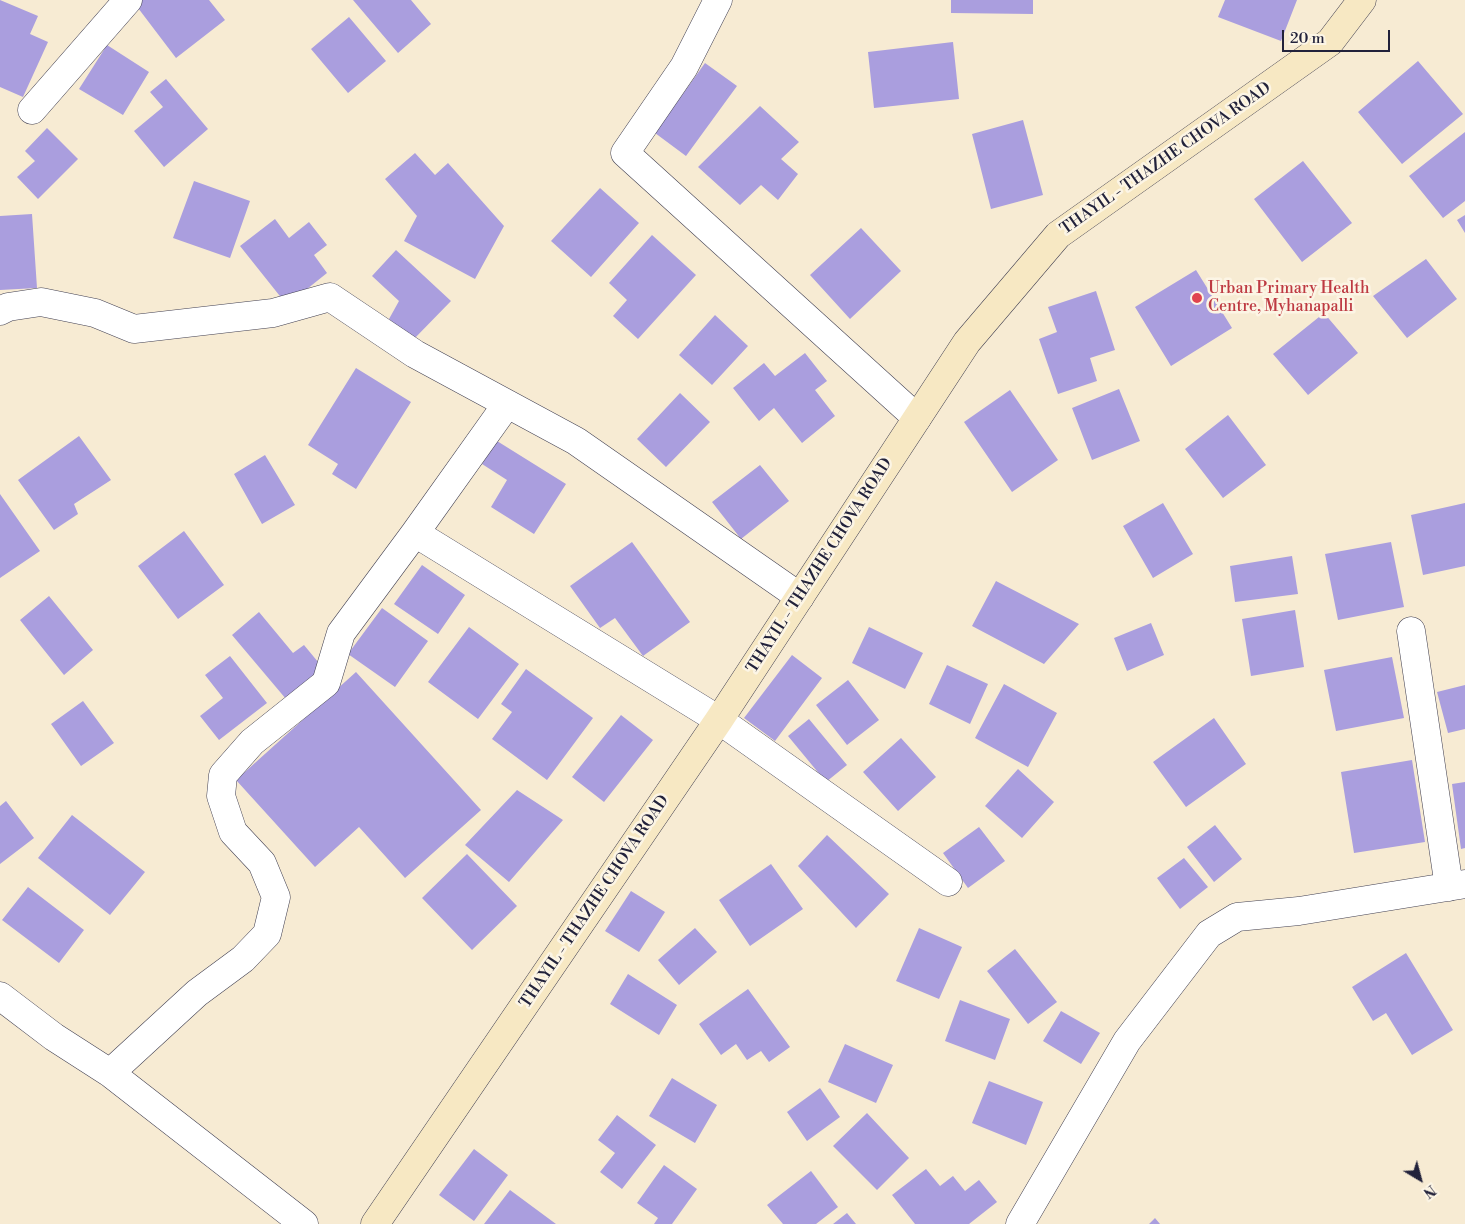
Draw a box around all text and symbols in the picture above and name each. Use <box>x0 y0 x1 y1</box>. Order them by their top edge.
scale bar <box>1285 20 1392 52</box>
text: 20 m <box>1290 29 1325 48</box>
street label: THAYIL - THAZHE CHOVA ROAD <box>1057 79 1275 239</box>
place label: Urban Primary Health Centre, Myhanapalli <box>1208 279 1370 317</box>
marker: Urban Primary Health Centre, Myhanapalli <box>1190 291 1204 305</box>
street label: THAYIL - THAZHE CHOVA ROAD <box>743 455 897 677</box>
street label: THAYIL - THAZHE CHOVA ROAD <box>516 792 674 1012</box>
north arrow <box>1395 1154 1445 1204</box>
text: N <box>1419 1180 1439 1201</box>

